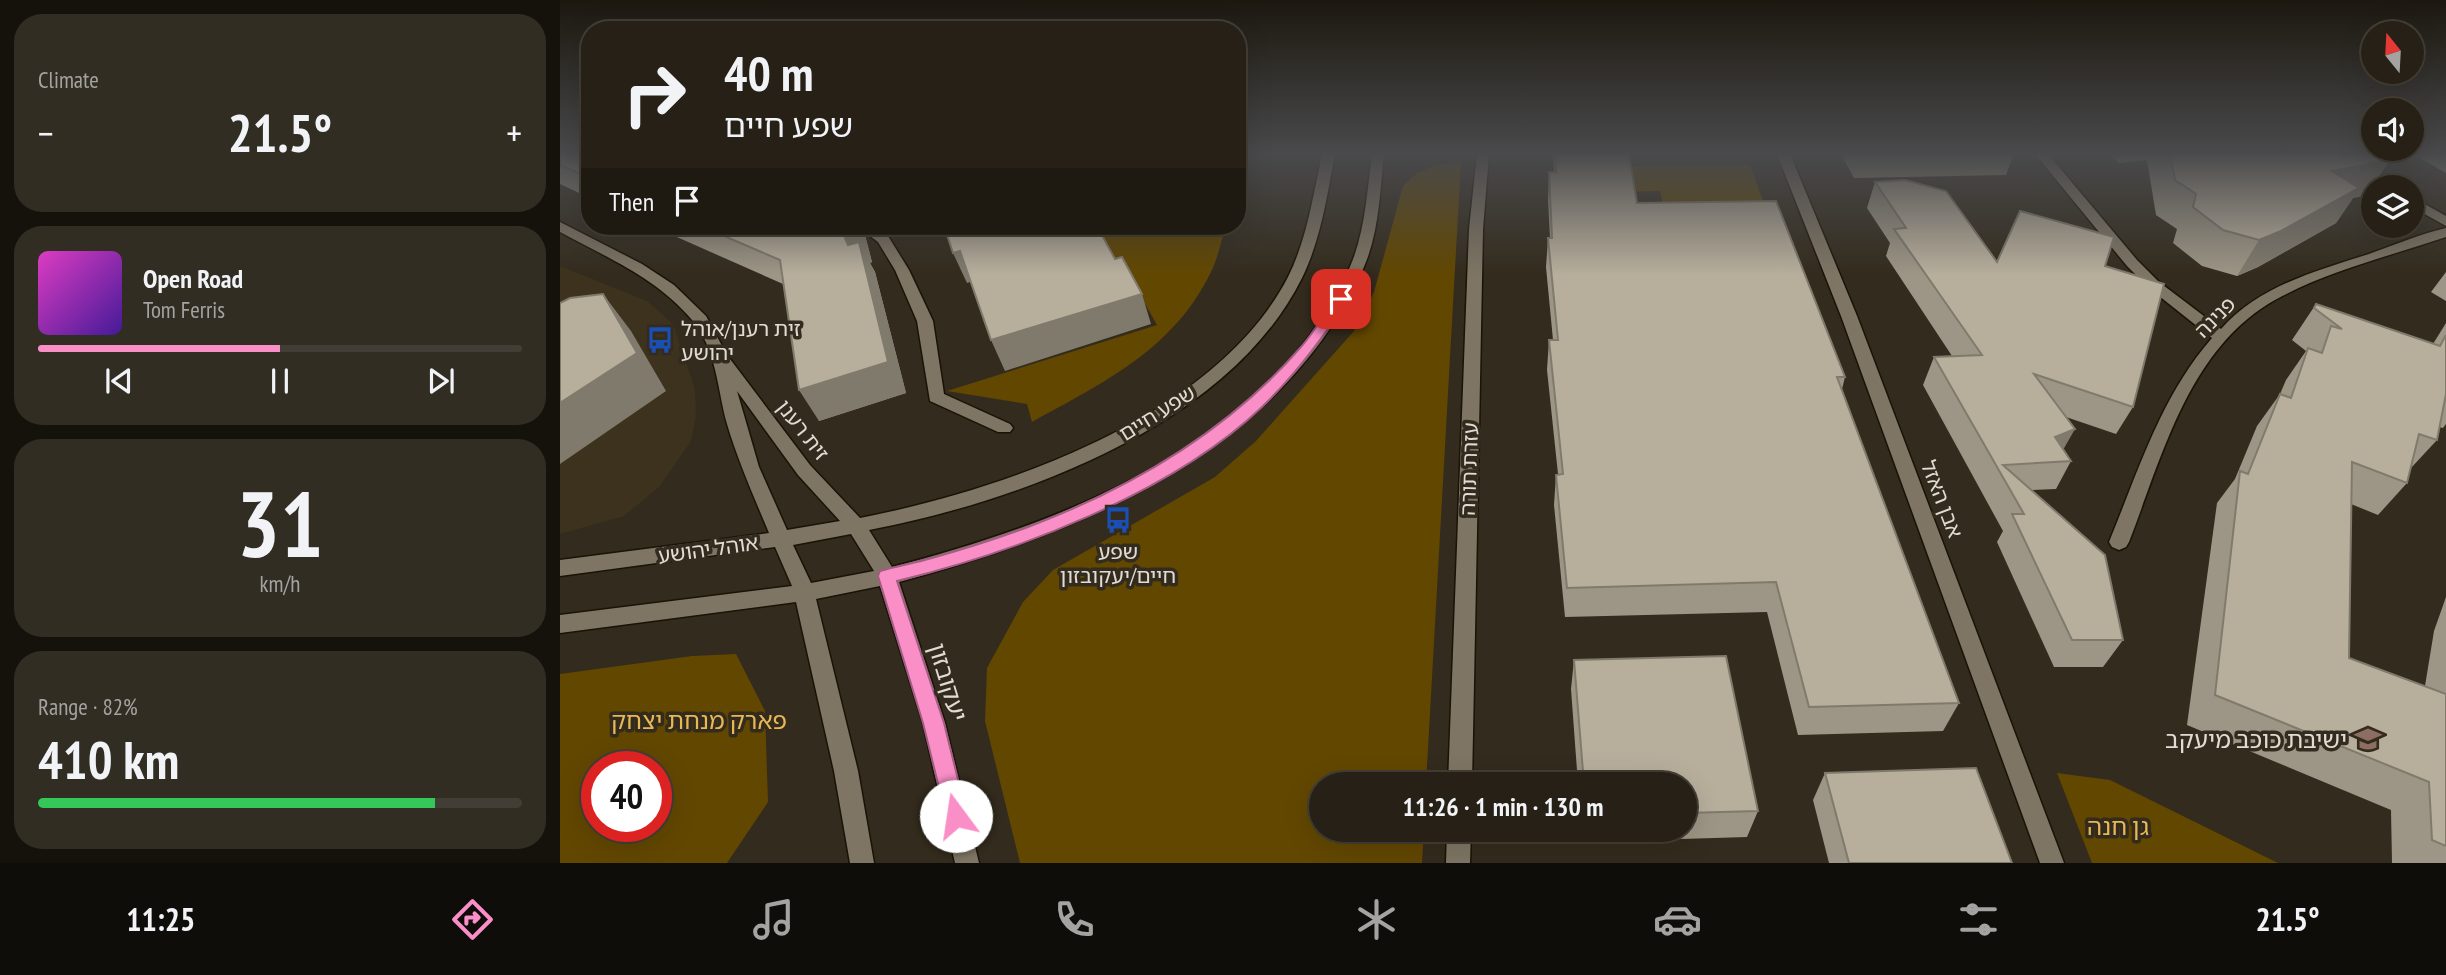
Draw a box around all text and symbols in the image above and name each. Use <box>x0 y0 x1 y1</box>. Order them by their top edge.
north arrow <box>2361 21 2424 84</box>
map controls <box>2361 21 2424 238</box>
text: 40 m <box>724 41 813 105</box>
icon: right <box>609 49 700 140</box>
text: Climate <box>38 65 99 94</box>
button: sound <box>2361 98 2424 161</box>
text: 21.5° <box>228 99 332 166</box>
text: שפע חיים <box>724 104 853 146</box>
text: − <box>38 108 54 157</box>
text: + <box>506 108 522 157</box>
button: layers <box>2361 175 2424 238</box>
icon: arrive <box>668 182 706 220</box>
text: Then <box>609 185 654 218</box>
text: Open Road <box>143 262 243 295</box>
pin <box>1311 269 1371 329</box>
icon: arrive <box>1322 280 1360 318</box>
street label: פנינה <box>2189 291 2241 343</box>
text: Tom Ferris <box>143 295 225 324</box>
place label: זית רענן/אוהל יהושע <box>681 315 801 366</box>
bus stop icon: זית רענן/אוהל יהושע <box>645 325 675 355</box>
icon: previous <box>100 362 138 400</box>
icon: pause <box>261 362 299 400</box>
icon: next <box>422 362 460 400</box>
street label: שפע חיים <box>1114 379 1200 447</box>
street label: זית רענן <box>771 394 835 466</box>
street label: עזרת תורה <box>1454 422 1484 516</box>
street label: אבן האזל <box>1915 456 1969 542</box>
text: 31 <box>237 464 324 582</box>
bus stop icon: שפע חיים/יעקובזון <box>1103 505 1133 535</box>
street label: אוהל יהושע <box>656 529 760 569</box>
place label: שפע חיים/יעקובזון <box>1060 538 1176 589</box>
text: km/h <box>260 569 300 598</box>
street label: יעקובזון <box>921 639 975 725</box>
text: Range · 82% <box>38 692 138 721</box>
park label: פארק מנחת יצחק <box>611 705 787 736</box>
place label: ישיבת כוכב מיעקב <box>2165 724 2347 755</box>
school or university icon: ישיבת כוכב מיעקב <box>2353 724 2383 754</box>
text: 410 km <box>38 726 179 793</box>
speed limit sign: 40 <box>581 751 672 842</box>
position arrow <box>919 779 993 853</box>
text: 11:26 · 1 min · 130 m <box>1403 790 1603 823</box>
park label: גן חנה <box>2087 811 2149 842</box>
icon: directions <box>448 895 497 944</box>
icon: music <box>749 895 798 944</box>
icon: phone <box>1050 895 1099 944</box>
icon: climate <box>1352 895 1401 944</box>
icon: car <box>1653 895 1702 944</box>
icon: filters <box>1954 895 2003 944</box>
text: 11:25 <box>126 898 195 940</box>
text: 21.5° <box>2255 898 2320 940</box>

